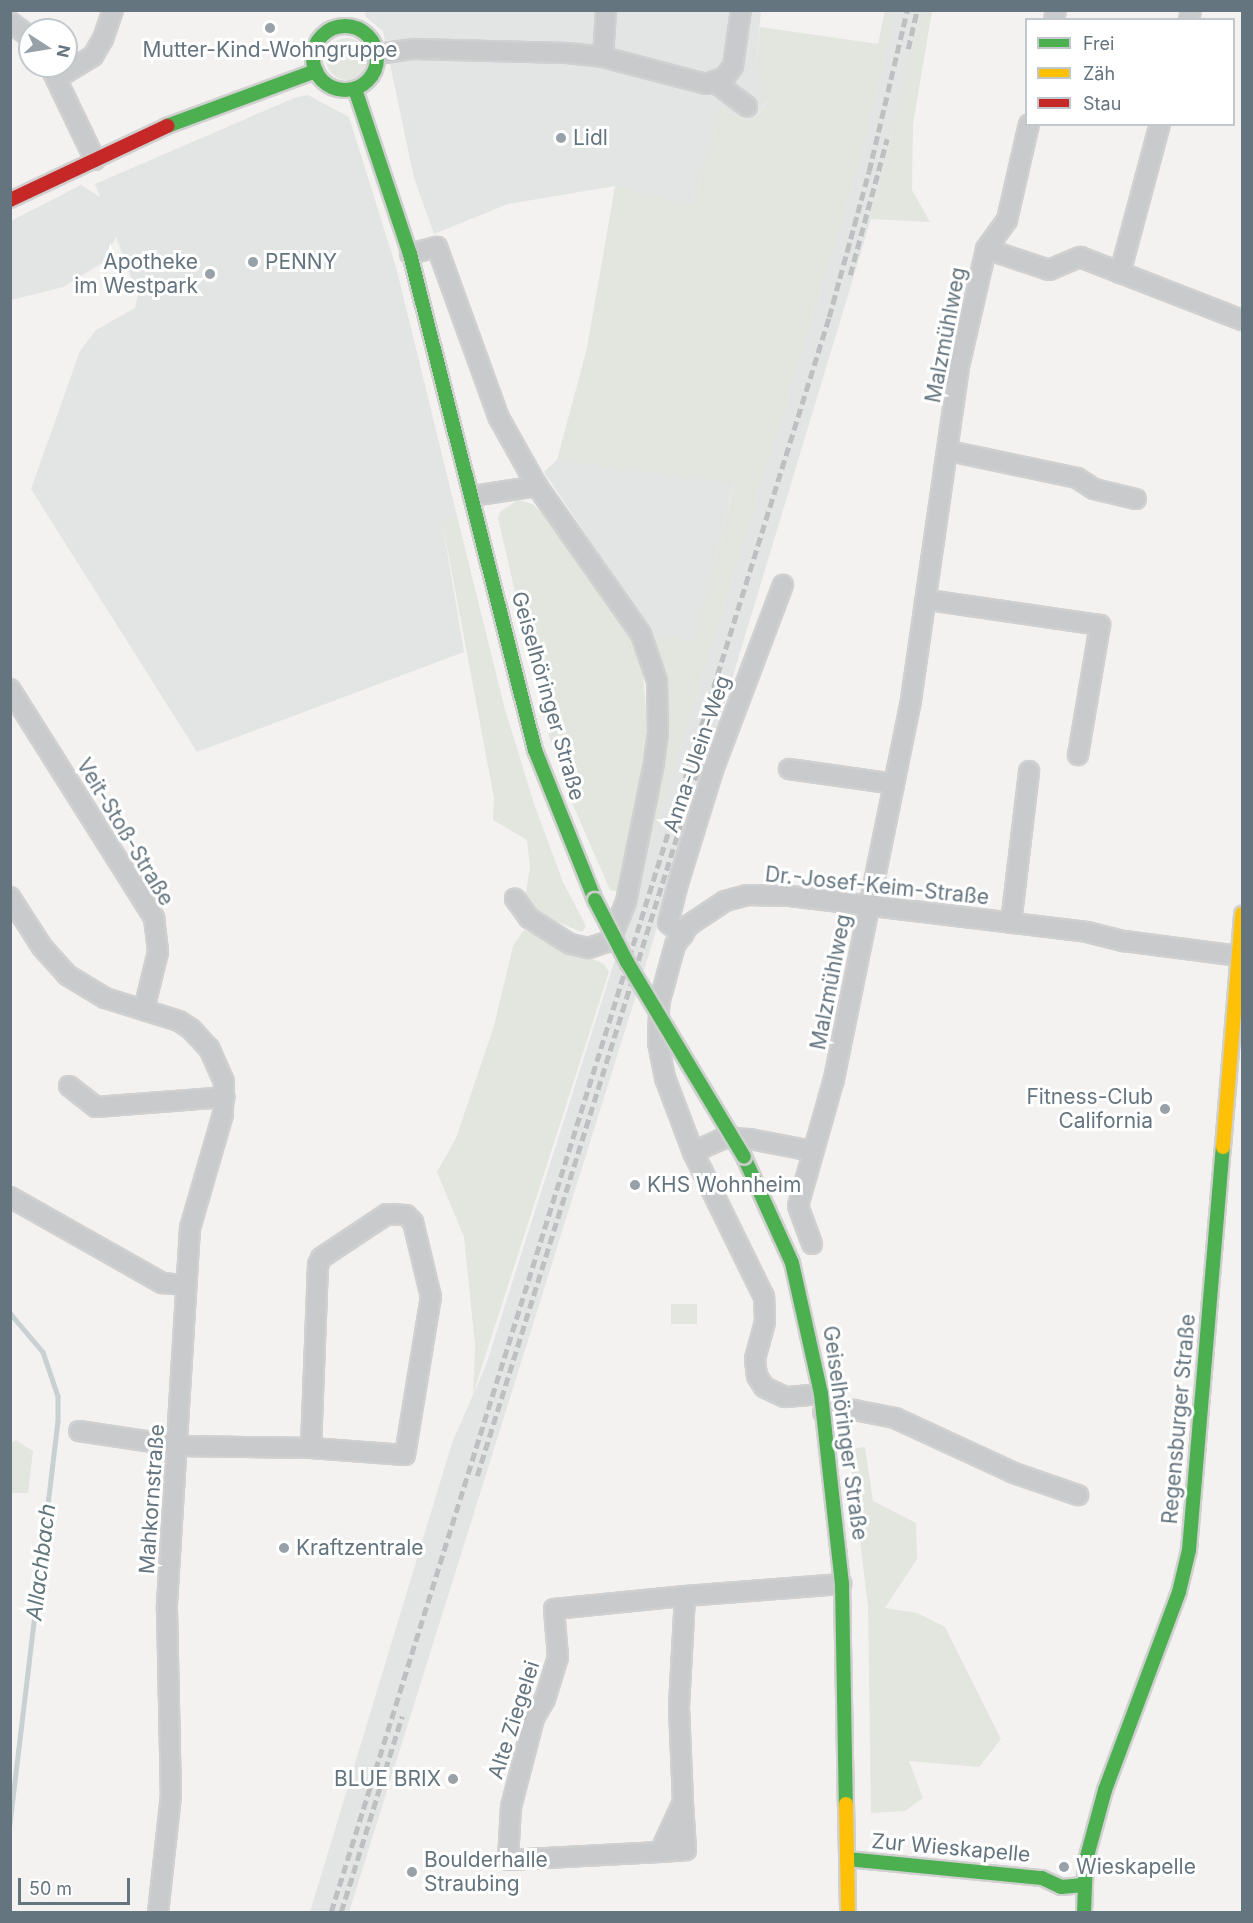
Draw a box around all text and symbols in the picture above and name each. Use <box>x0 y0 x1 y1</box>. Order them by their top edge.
north arrow <box>18 18 78 78</box>
legend <box>1025 18 1235 126</box>
marker: Mutter-Kind-Wohngruppe <box>263 21 277 35</box>
text: Frei <box>1083 33 1114 54</box>
place label: Mutter-Kind-Wohngruppe <box>143 37 397 63</box>
text: N <box>53 43 75 59</box>
text: Zäh <box>1083 63 1115 84</box>
text: Stau <box>1083 93 1121 114</box>
place label: Lidl <box>573 125 608 151</box>
marker: Lidl <box>554 131 568 145</box>
place label: Apotheke im Westpark <box>74 249 198 299</box>
place label: PENNY <box>265 249 337 275</box>
marker: PENNY <box>246 255 260 269</box>
street label: Malzmühlweg <box>920 265 972 405</box>
marker: Apotheke im Westpark <box>203 267 217 281</box>
street label: Geiselhöringer Straße <box>506 589 590 803</box>
street label: Anna-Ulein-Weg <box>658 672 736 836</box>
street label: Veit-Stoß-Straße <box>71 754 179 910</box>
street label: Dr.-Josef-Keim-Straße <box>764 862 990 910</box>
street label: Malzmühlweg <box>805 912 857 1052</box>
place label: Fitness-Club California <box>1026 1084 1153 1134</box>
marker: Fitness-Club California <box>1158 1102 1172 1116</box>
place label: KHS Wohnheim <box>647 1172 801 1198</box>
marker: KHS Wohnheim <box>628 1178 642 1192</box>
street label: Regensburger Straße <box>1157 1313 1201 1525</box>
street label: Geiselhöringer Straße <box>817 1324 873 1542</box>
street label: Mahkornstraße <box>134 1423 170 1575</box>
water label: Allachbach <box>21 1502 61 1622</box>
place label: Kraftzentrale <box>296 1535 424 1561</box>
marker: Kraftzentrale <box>277 1541 291 1555</box>
street label: Alte Ziegelei <box>483 1658 545 1782</box>
place label: BLUE BRIX <box>334 1766 441 1792</box>
marker: BLUE BRIX <box>446 1772 460 1786</box>
street label: Zur Wieskapelle <box>871 1829 1031 1867</box>
place label: Boulderhalle Straubing <box>424 1847 548 1897</box>
place label: Wieskapelle <box>1076 1854 1196 1880</box>
marker: Wieskapelle <box>1057 1860 1071 1874</box>
marker: Boulderhalle Straubing <box>405 1865 419 1879</box>
scale bar <box>21 1866 134 1904</box>
text: 50 m <box>29 1878 72 1899</box>

